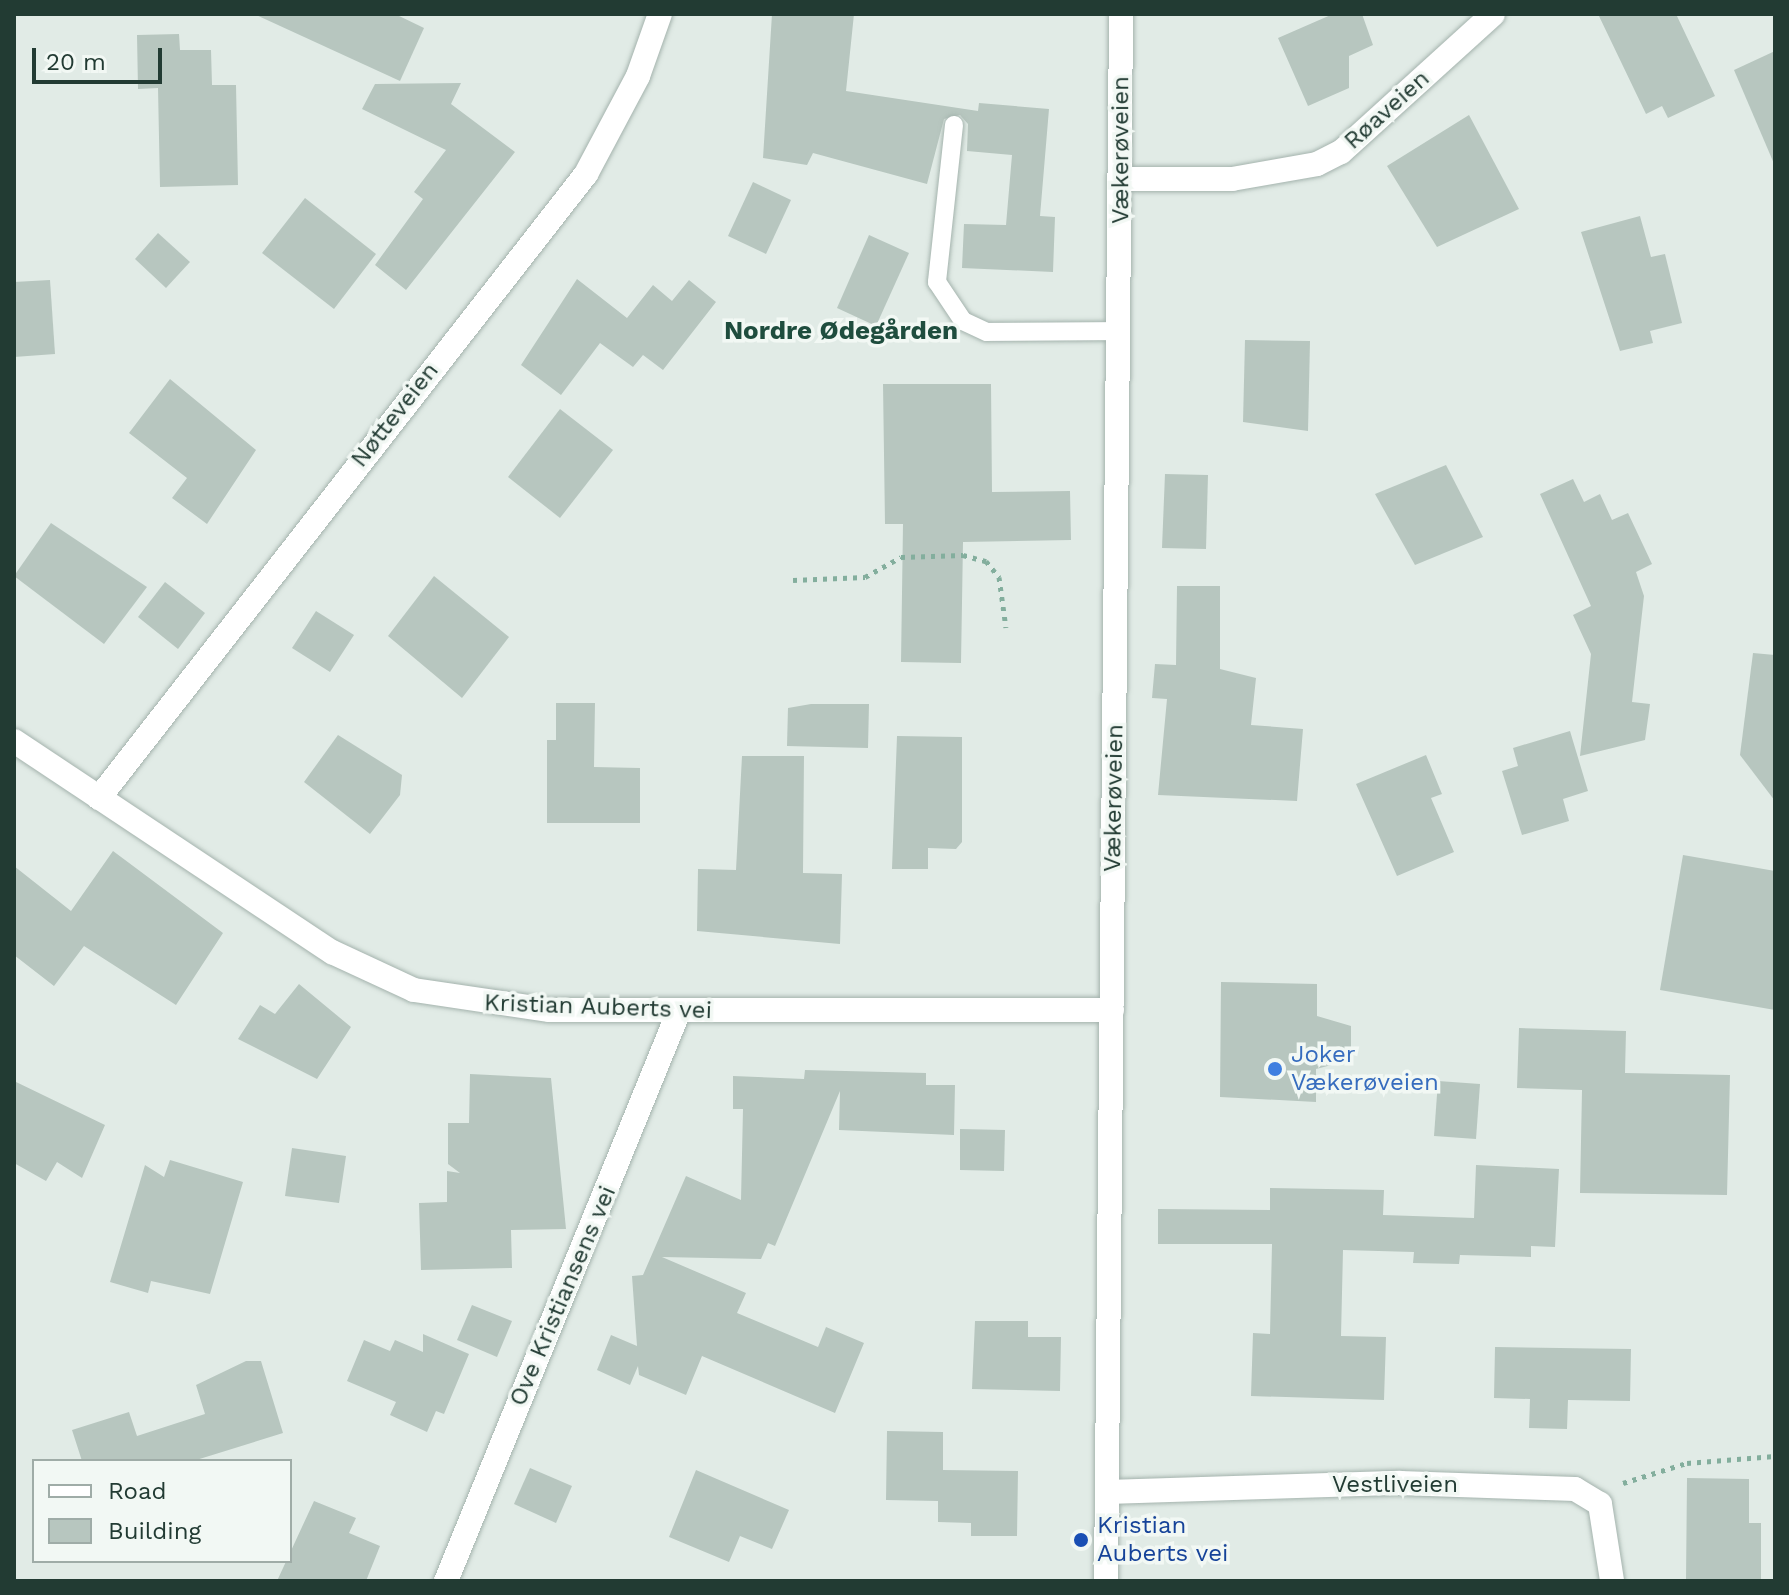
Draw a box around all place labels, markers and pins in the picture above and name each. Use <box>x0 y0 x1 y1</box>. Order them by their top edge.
place label: Joker Vækerøveien <box>1291 1041 1439 1097</box>
marker: Joker Vækerøveien <box>1266 1060 1284 1078</box>
place label: Kristian Auberts vei <box>1097 1512 1229 1568</box>
marker: Kristian Auberts vei <box>1072 1531 1090 1549</box>

